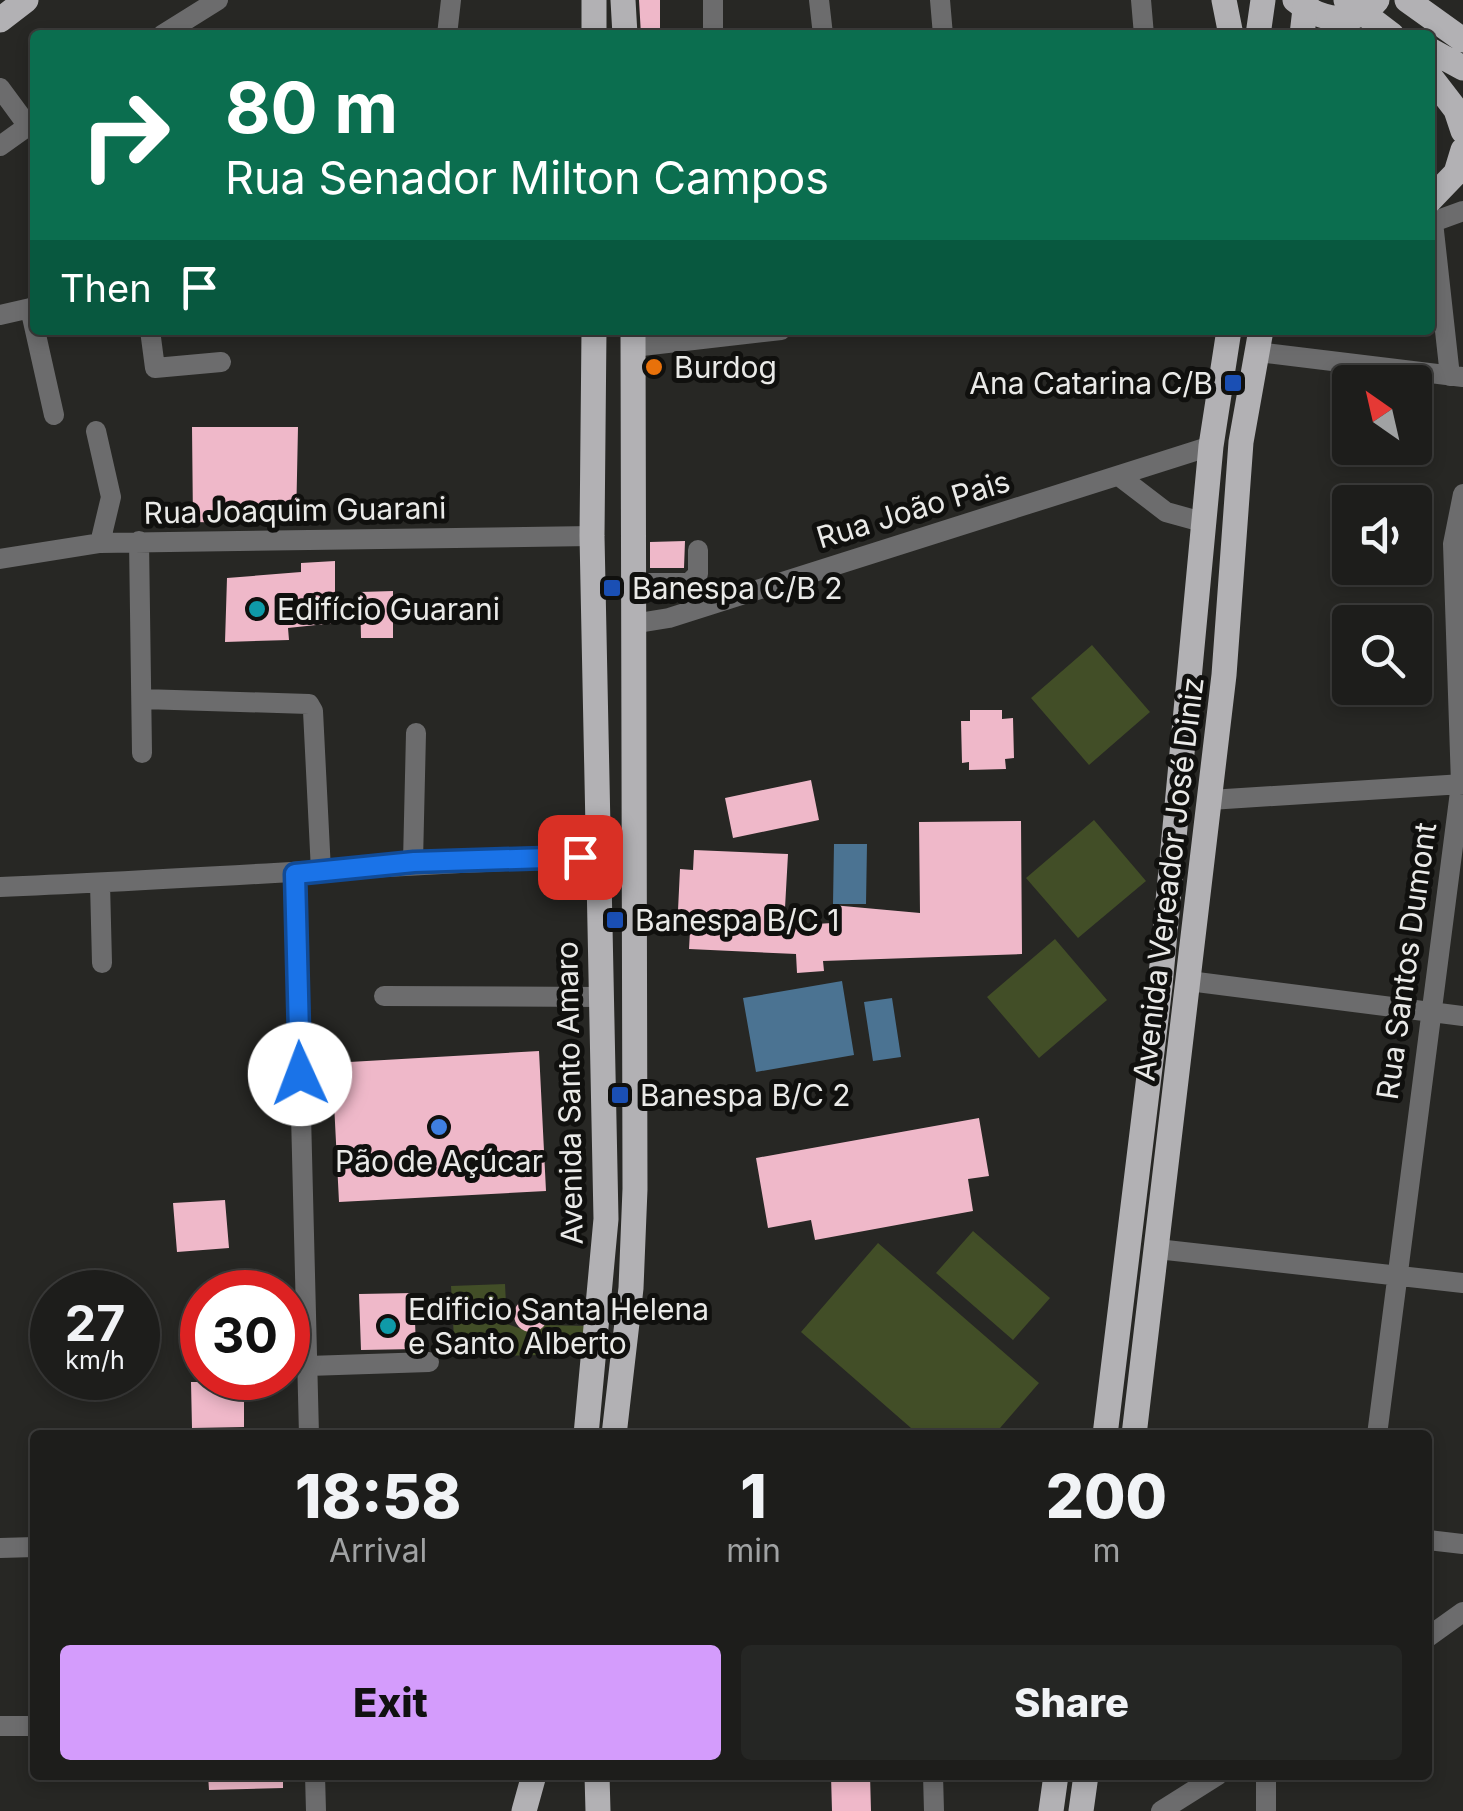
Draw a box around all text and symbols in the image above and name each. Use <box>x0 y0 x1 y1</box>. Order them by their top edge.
text: 80 m <box>225 65 398 150</box>
icon: right <box>60 70 190 200</box>
text: Rua Senador Milton Campos <box>225 150 829 205</box>
icon: arrive <box>172 260 227 315</box>
text: Then <box>60 265 152 311</box>
place label: Burdog <box>674 349 777 385</box>
marker: Burdog <box>643 356 665 378</box>
place label: Ana Catarina C/B <box>969 365 1213 401</box>
north arrow <box>1332 365 1432 465</box>
map controls <box>1332 365 1432 705</box>
marker: Ana Catarina C/B <box>1222 372 1244 394</box>
street label: Rua João Pais <box>812 463 1014 555</box>
button: sound <box>1332 485 1432 585</box>
street label: Rua Joaquim Guarani <box>143 489 447 531</box>
place label: Banespa C/B 2 <box>632 570 843 606</box>
marker: Banespa C/B 2 <box>601 577 623 599</box>
place label: Edifício Guarani <box>277 591 500 627</box>
marker: Edifício Guarani <box>246 598 268 620</box>
button: search <box>1332 605 1432 705</box>
street label: Avenida Vereador José Diniz <box>1125 675 1211 1083</box>
pin <box>538 815 623 900</box>
street label: Rua Santos Dumont <box>1369 820 1443 1102</box>
icon: arrive <box>553 830 608 885</box>
place label: Banespa B/C 1 <box>635 902 839 938</box>
marker: Banespa B/C 1 <box>604 909 626 931</box>
street label: Avenida Santo Amaro <box>548 941 590 1245</box>
position arrow <box>248 1022 352 1126</box>
place label: Banespa B/C 2 <box>640 1077 851 1113</box>
marker: Banespa B/C 2 <box>609 1084 631 1106</box>
marker: Pão de Açúcar <box>428 1116 450 1138</box>
place label: Pão de Açúcar <box>335 1143 543 1179</box>
speed limit sign: 30 <box>180 1270 310 1400</box>
place label: Edificio Santa Helena e Santo Alberto <box>408 1291 709 1361</box>
text: 27 <box>65 1293 125 1353</box>
marker: Edificio Santa Helena e Santo Alberto <box>377 1315 399 1337</box>
text: km/h <box>65 1345 125 1375</box>
text: 18:58 <box>295 1460 461 1532</box>
text: 1 <box>740 1460 767 1532</box>
text: 200 <box>1046 1460 1167 1532</box>
text: Arrival <box>329 1531 427 1570</box>
text: min <box>726 1531 781 1570</box>
text: m <box>1092 1531 1120 1570</box>
button: Exit <box>60 1645 721 1760</box>
button: Share <box>741 1645 1402 1760</box>

